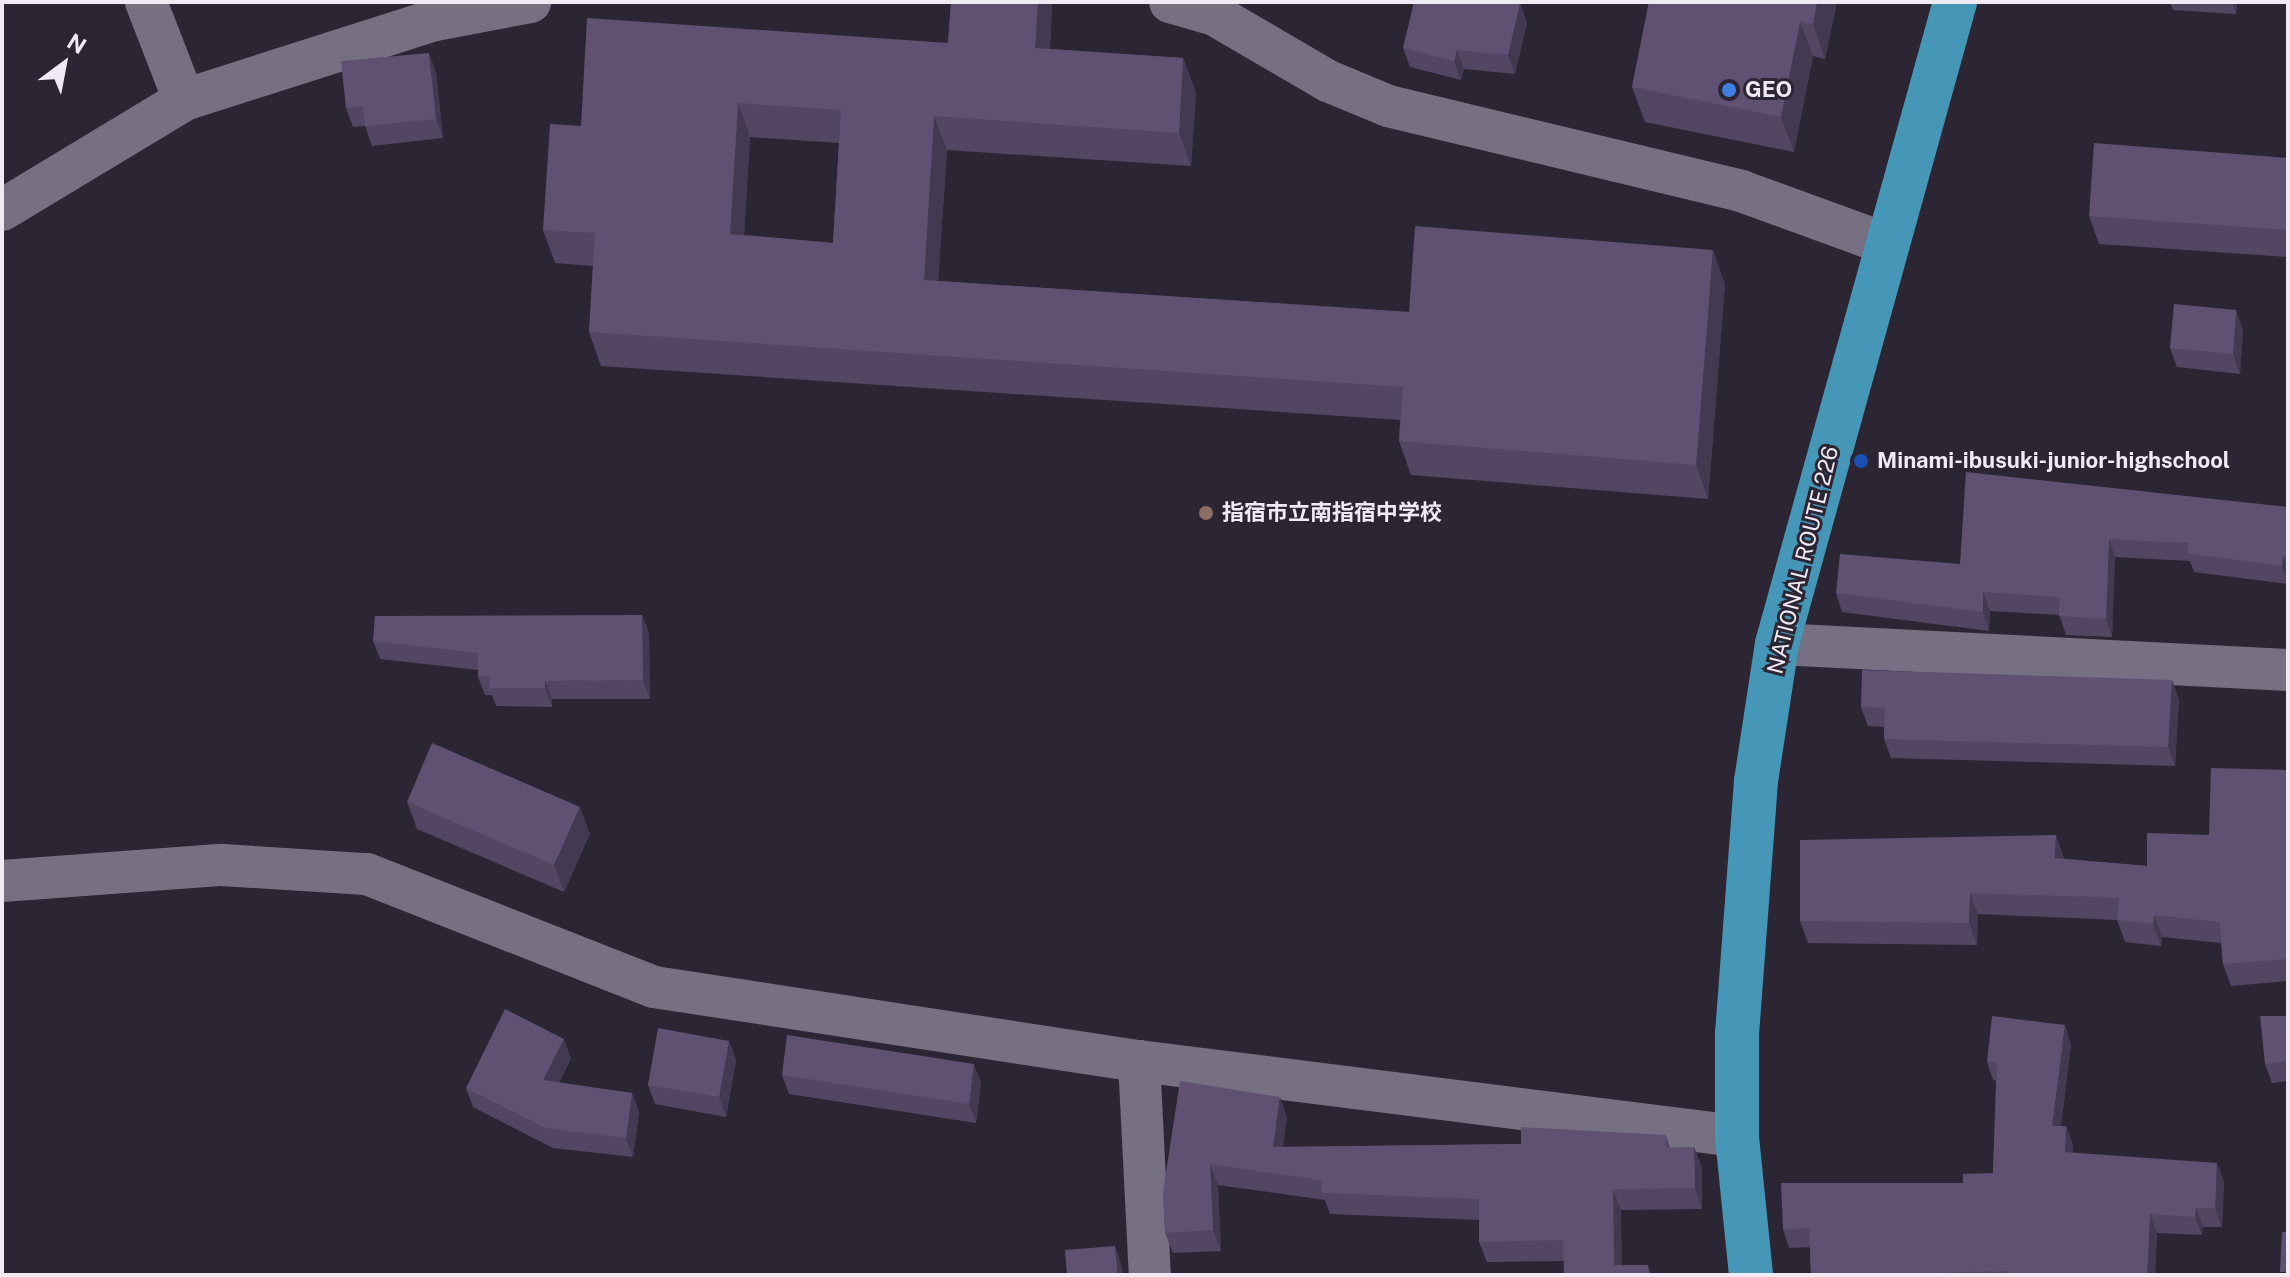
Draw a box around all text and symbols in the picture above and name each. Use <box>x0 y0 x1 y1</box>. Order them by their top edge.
north arrow <box>24 24 104 104</box>
text: N <box>63 28 91 59</box>
place label: GEO <box>1745 77 1792 103</box>
marker: GEO <box>1720 81 1738 99</box>
street label: NATIONAL ROUTE 226 <box>1762 443 1844 677</box>
place label: Minami-ibusuki-junior-highschool <box>1877 448 2230 474</box>
marker: Minami-ibusuki-junior-highschool <box>1852 452 1870 470</box>
place label: 指宿市立南指宿中学校 <box>1222 500 1442 526</box>
marker: 指宿市立南指宿中学校 <box>1197 504 1215 522</box>

